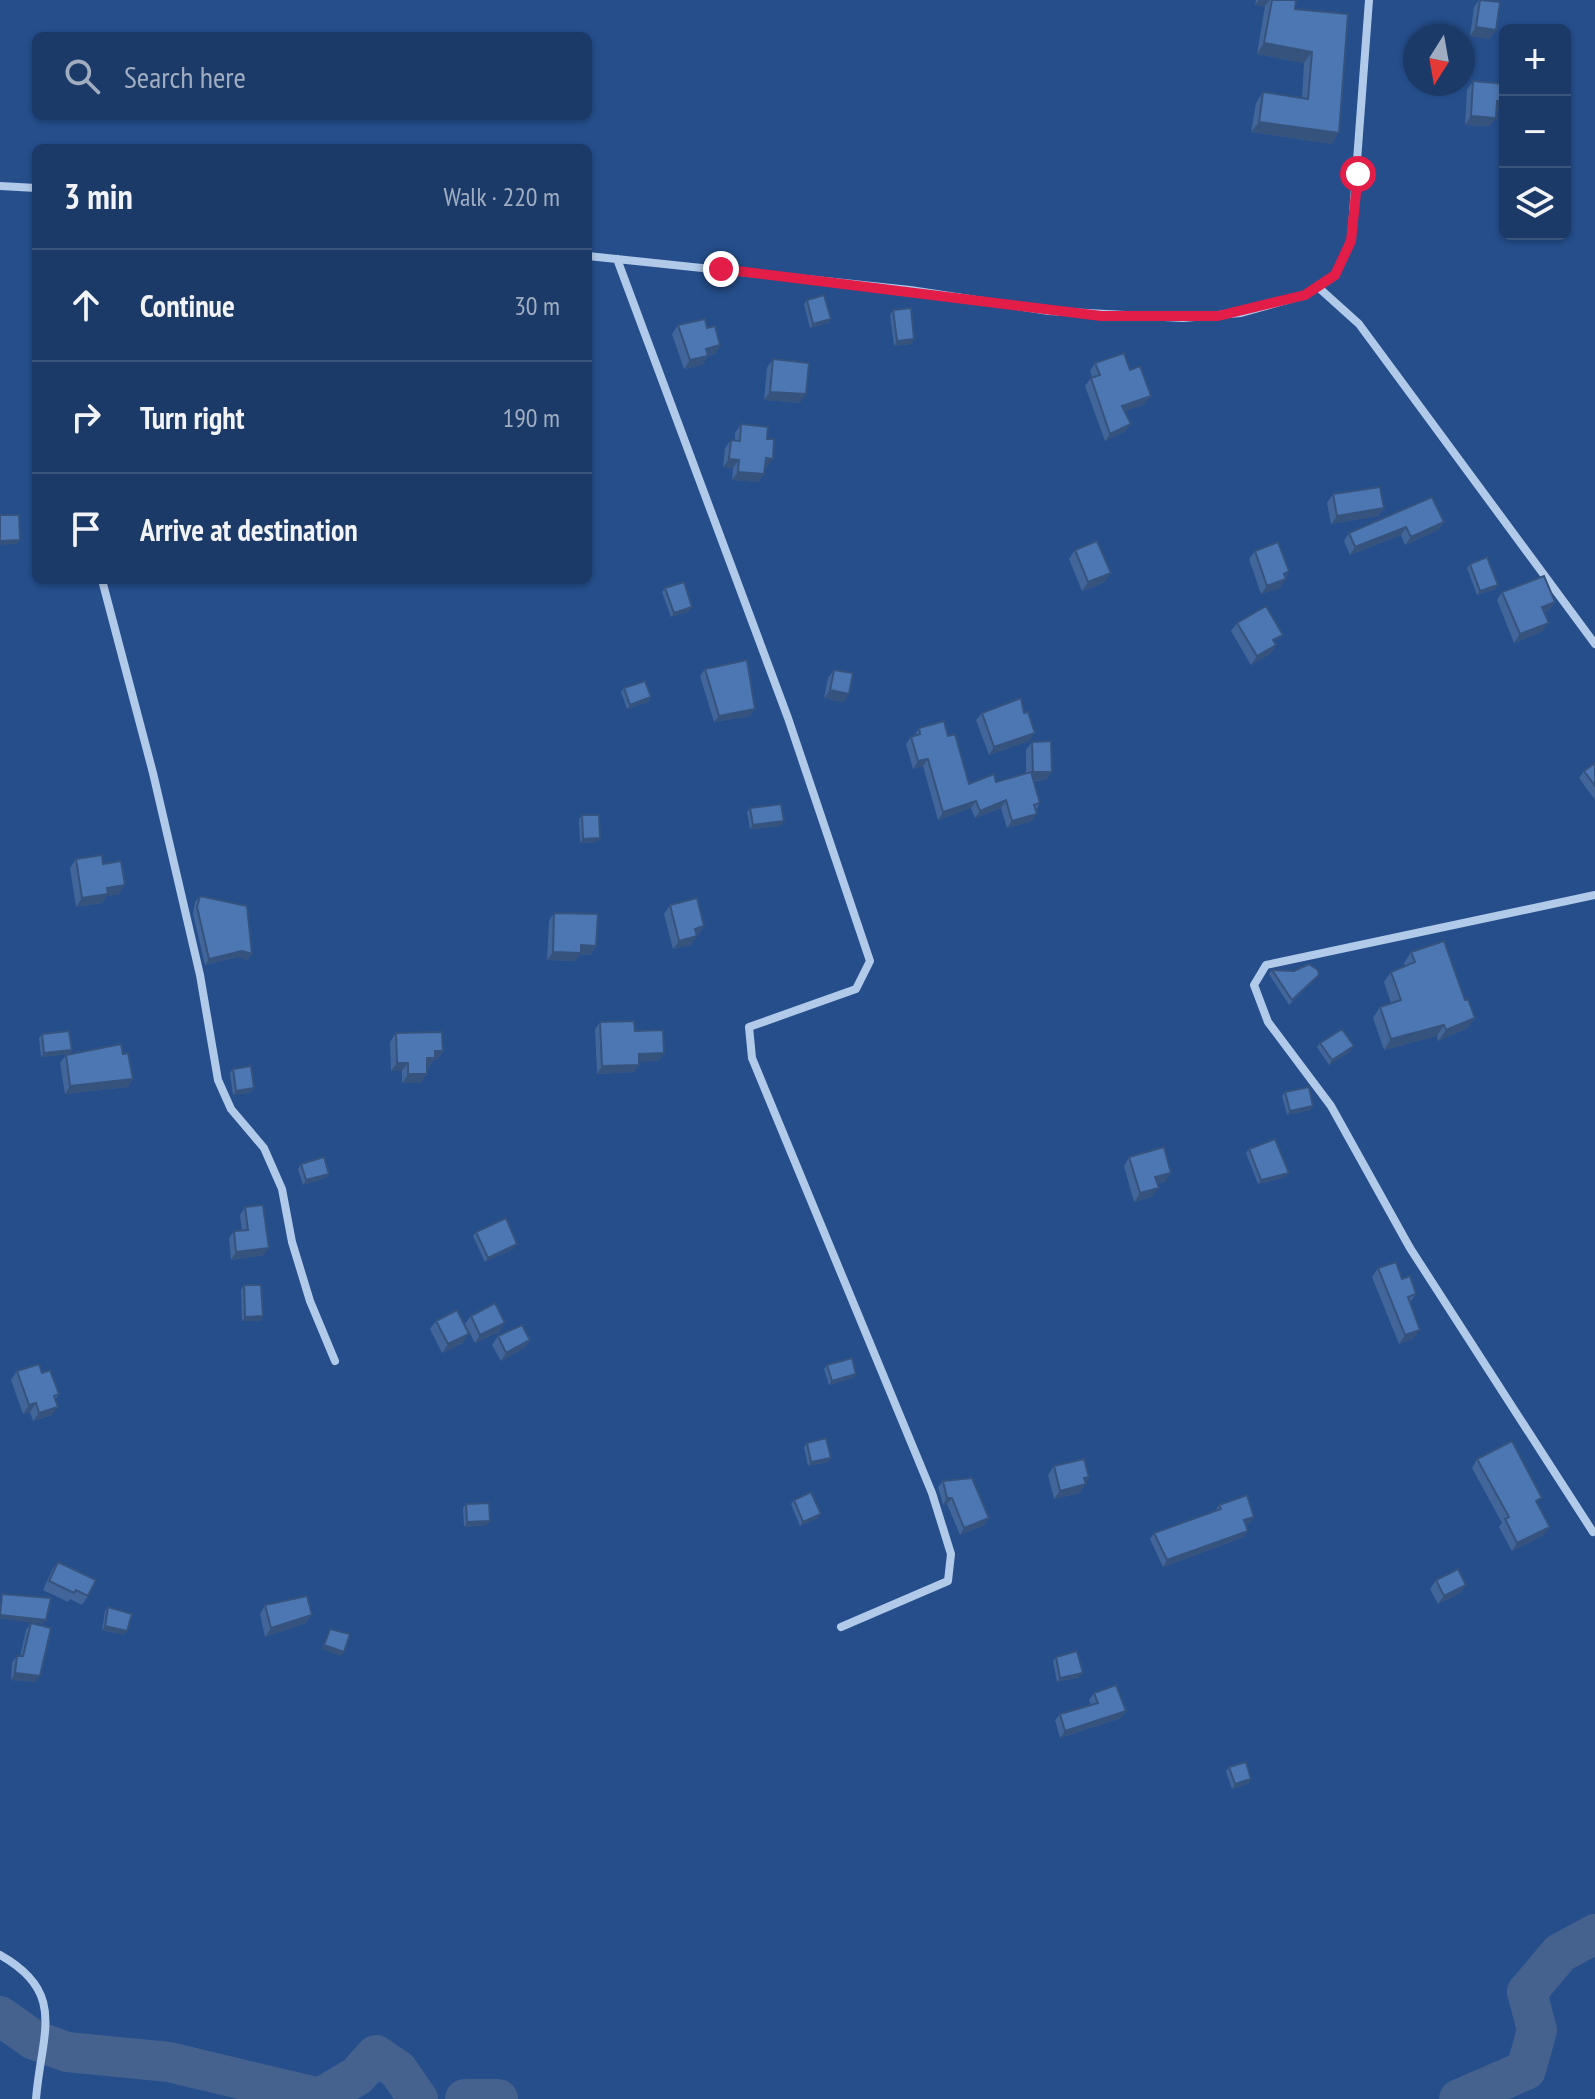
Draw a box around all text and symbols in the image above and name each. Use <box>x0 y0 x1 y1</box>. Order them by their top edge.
north arrow <box>1403 24 1475 96</box>
map controls <box>1499 24 1571 240</box>
button: + <box>1499 24 1571 96</box>
search box <box>32 32 592 120</box>
icon: search <box>60 54 104 98</box>
text: Search here <box>124 57 246 96</box>
button: − <box>1499 96 1571 168</box>
route start <box>1340 156 1376 192</box>
button: layers <box>1499 168 1571 240</box>
text: 3 min <box>64 174 133 218</box>
text: Walk · 220 m <box>443 180 560 213</box>
route end <box>703 251 739 287</box>
icon: ahead <box>64 283 108 327</box>
text: Continue <box>140 286 235 325</box>
text: 30 m <box>514 289 560 322</box>
icon: right <box>64 395 108 439</box>
text: Turn right <box>140 398 244 437</box>
text: 190 m <box>502 401 560 434</box>
icon: arrive <box>64 507 108 551</box>
text: Arrive at destination <box>140 510 358 549</box>

